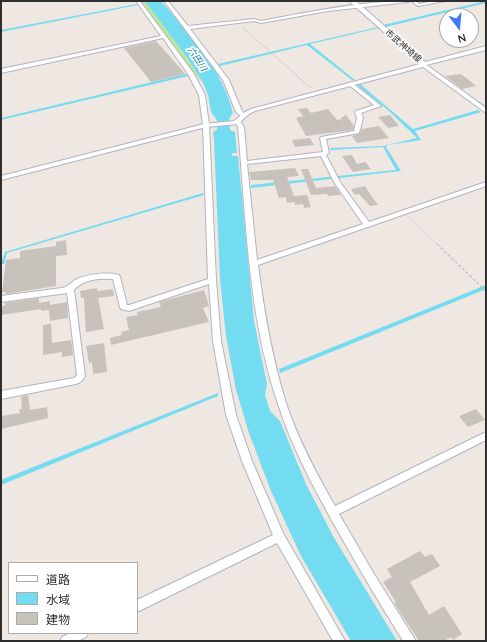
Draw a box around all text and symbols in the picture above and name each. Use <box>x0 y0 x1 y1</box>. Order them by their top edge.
north arrow <box>439 8 479 48</box>
street label: 市武神埼線 <box>382 27 424 65</box>
text: N <box>456 31 468 46</box>
water label: 六田川 <box>185 45 209 73</box>
legend <box>8 562 138 634</box>
text: 道路 <box>46 572 70 587</box>
text: 水域 <box>46 592 70 607</box>
text: 建物 <box>46 612 70 627</box>

